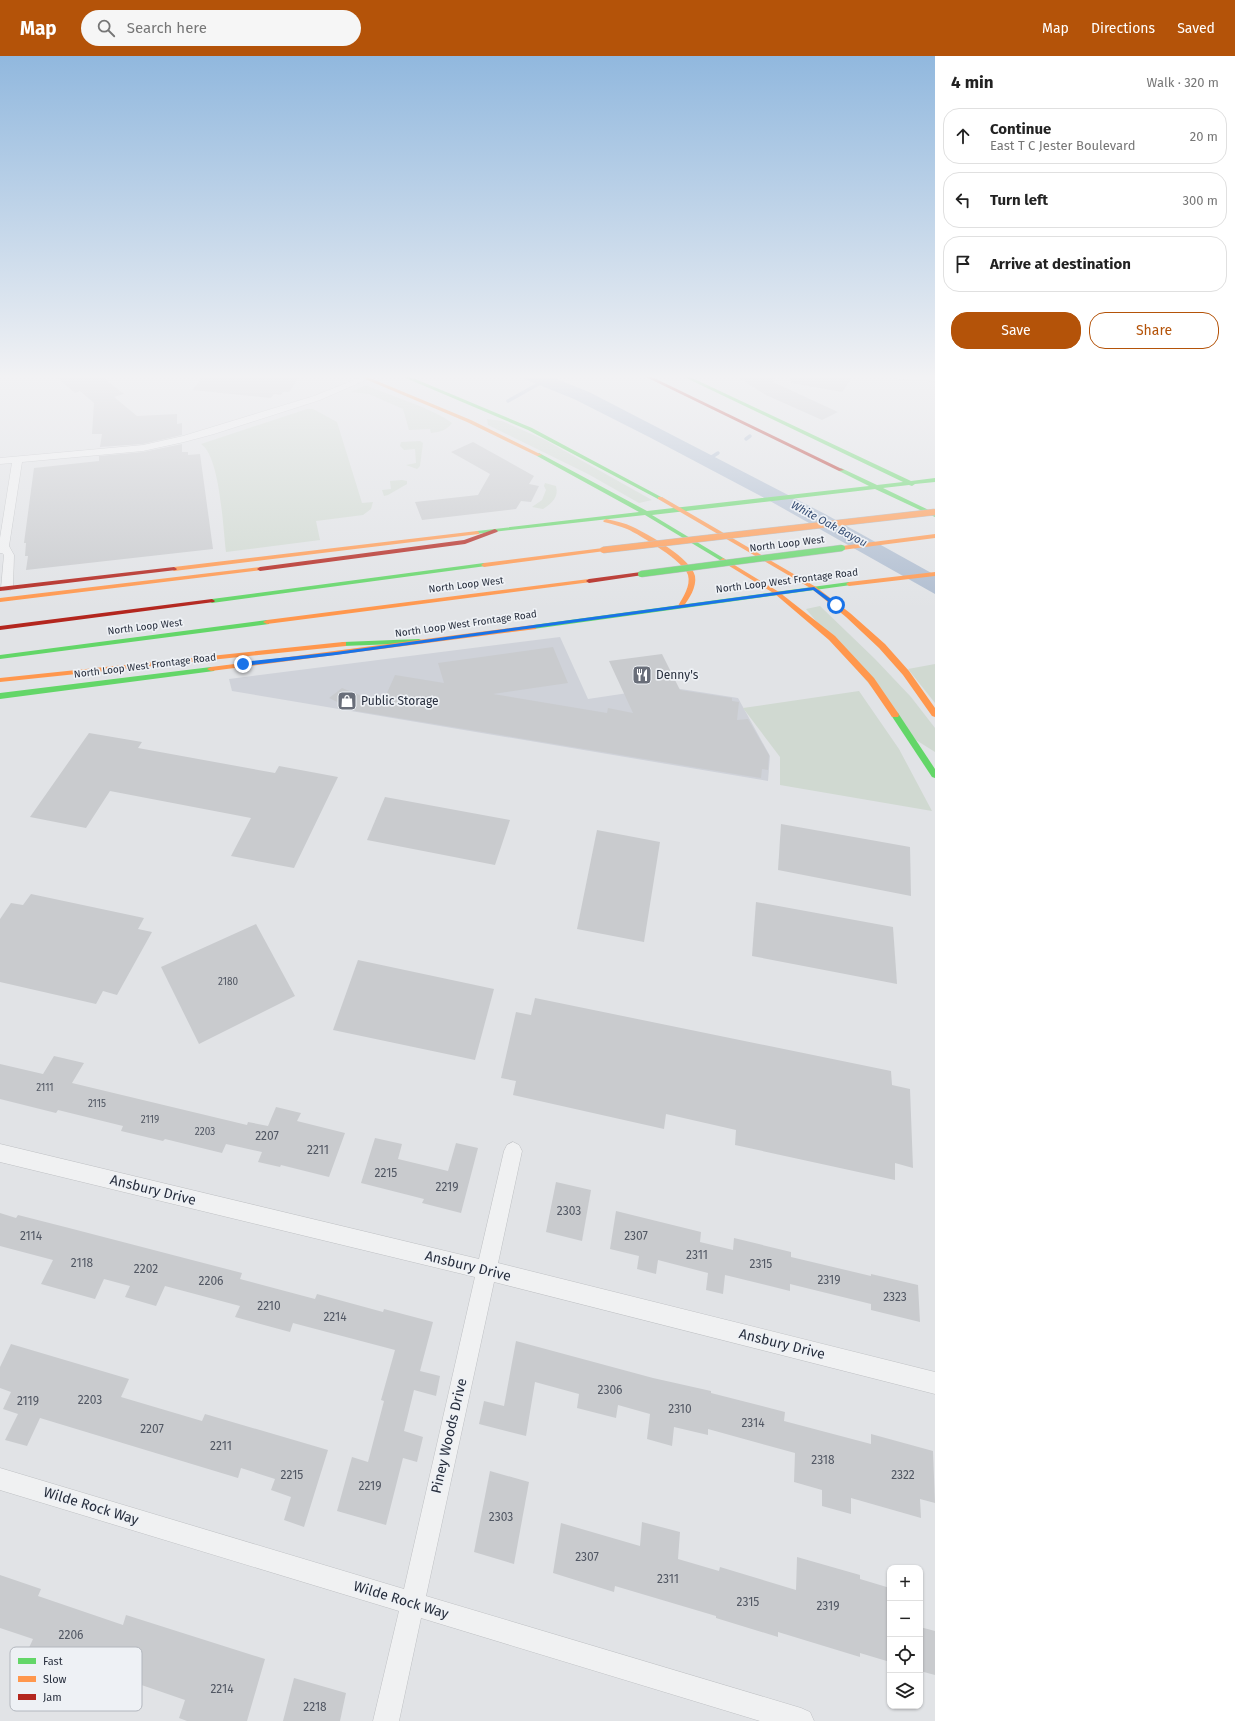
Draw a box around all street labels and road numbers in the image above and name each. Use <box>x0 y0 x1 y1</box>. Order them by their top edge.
street label: North Loop West <box>749 533 826 555</box>
street label: North Loop West Frontage Road <box>715 566 859 596</box>
street label: North Loop West <box>428 574 505 596</box>
street label: North Loop West Frontage Road <box>394 608 538 640</box>
street label: North Loop West <box>107 616 184 638</box>
street label: North Loop West Frontage Road <box>73 651 217 681</box>
street label: Ansbury Drive <box>108 1171 198 1209</box>
street label: Ansbury Drive <box>423 1247 513 1285</box>
street label: Ansbury Drive <box>737 1325 827 1363</box>
street label: Piney Woods Drive <box>427 1377 471 1495</box>
street label: Wilde Rock Way <box>41 1483 141 1529</box>
street label: Wilde Rock Way <box>351 1577 451 1623</box>

